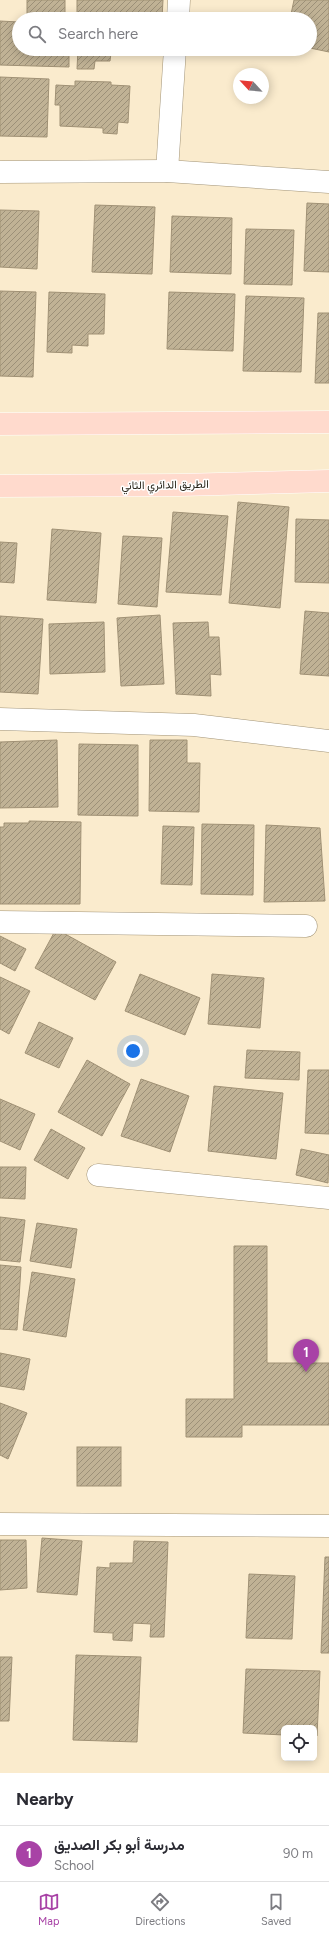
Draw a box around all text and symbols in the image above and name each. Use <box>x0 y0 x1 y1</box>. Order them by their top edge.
search box <box>12 12 317 56</box>
icon: search <box>26 23 48 45</box>
text: Search here <box>58 25 138 43</box>
north arrow <box>233 68 269 104</box>
street label: الطريق الدائري الثاني <box>121 478 209 495</box>
your location <box>123 1041 143 1061</box>
pin: 1 <box>293 1339 319 1372</box>
map controls <box>281 1725 317 1761</box>
button: locate <box>281 1725 317 1761</box>
text: Nearby <box>16 1789 74 1809</box>
text: مدرسة أبو بكر الصديق <box>54 1836 185 1854</box>
text: 1 <box>26 1846 32 1861</box>
text: 90 m <box>283 1846 313 1861</box>
text: School <box>54 1858 94 1873</box>
tab: Map <box>38 1891 60 1928</box>
tab: Directions <box>135 1891 185 1928</box>
tab: Saved <box>261 1891 291 1928</box>

